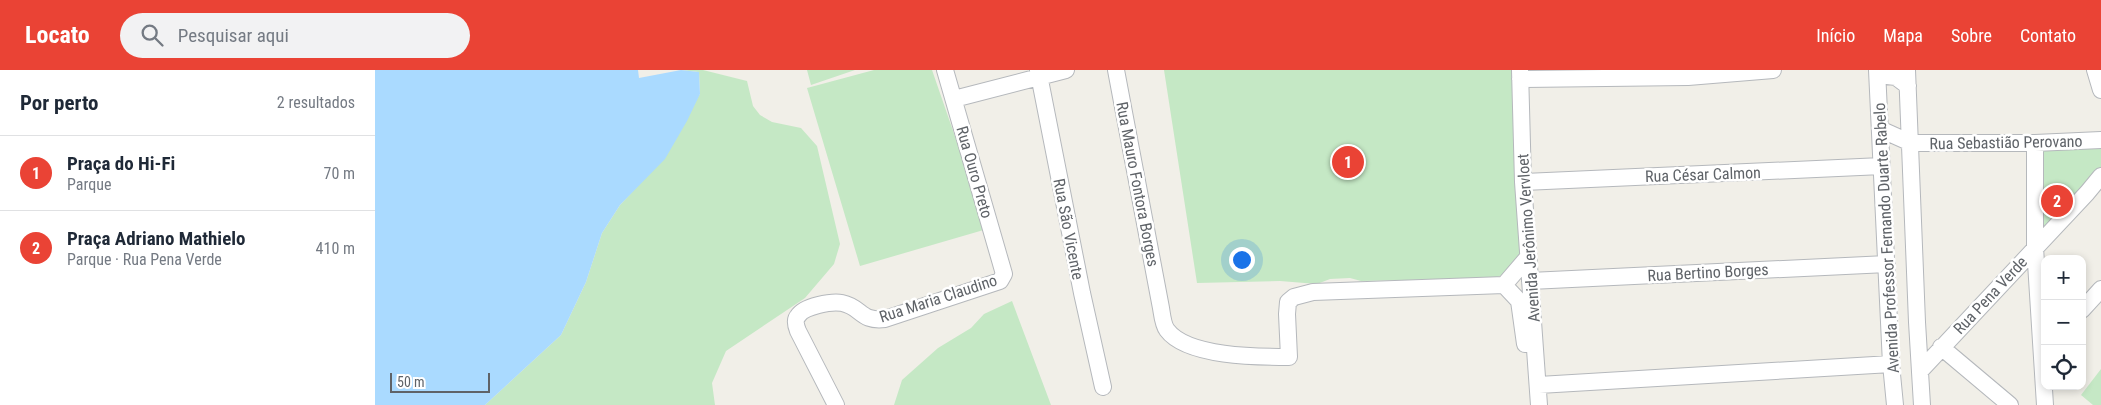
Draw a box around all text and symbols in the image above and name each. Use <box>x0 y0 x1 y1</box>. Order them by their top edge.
search box <box>120 13 470 58</box>
text: Locato <box>25 21 90 49</box>
icon: search <box>138 21 166 49</box>
text: Pesquisar aqui <box>178 24 289 47</box>
text: Início <box>1816 25 1855 46</box>
text: Mapa <box>1883 25 1923 46</box>
text: Sobre <box>1951 25 1992 46</box>
text: Contato <box>2020 25 2076 46</box>
text: Por perto <box>20 91 99 115</box>
text: 2 resultados <box>277 93 355 112</box>
street label: Rua Mauro Fontora Borges <box>1112 100 1163 268</box>
street label: Avenida Professor Fernando Duarte Rabelo <box>1870 102 1903 374</box>
street label: Rua Ouro Preto <box>952 124 997 220</box>
street label: Rua Sebastião Perovano <box>1929 132 2083 153</box>
pin: 1 <box>1332 143 1364 181</box>
text: Praça do Hi-Fi <box>67 152 175 175</box>
street label: Avenida Jerônimo Vervloet <box>1513 153 1544 323</box>
street label: Rua César Calmon <box>1645 163 1761 186</box>
text: 1 <box>32 164 40 183</box>
text: 70 m <box>323 164 355 183</box>
text: Parque <box>67 175 111 194</box>
street label: Rua São Vicente <box>1049 177 1088 281</box>
pin: 2 <box>2041 182 2073 220</box>
text: Praça Adriano Mathielo <box>67 227 245 250</box>
text: 2 <box>32 239 40 258</box>
text: 410 m <box>316 239 355 258</box>
your location <box>1229 247 1255 273</box>
text: Parque · Rua Pena Verde <box>67 250 222 269</box>
street label: Rua Pena Verde <box>1950 253 2031 338</box>
map controls <box>2041 255 2086 390</box>
button: + <box>2041 255 2086 300</box>
street label: Rua Bertino Borges <box>1647 260 1769 285</box>
street label: Rua Maria Claudino <box>877 270 999 326</box>
button: − <box>2041 300 2086 345</box>
button: locate <box>2041 345 2086 390</box>
scale bar <box>390 370 490 393</box>
text: 50 m <box>397 374 425 390</box>

